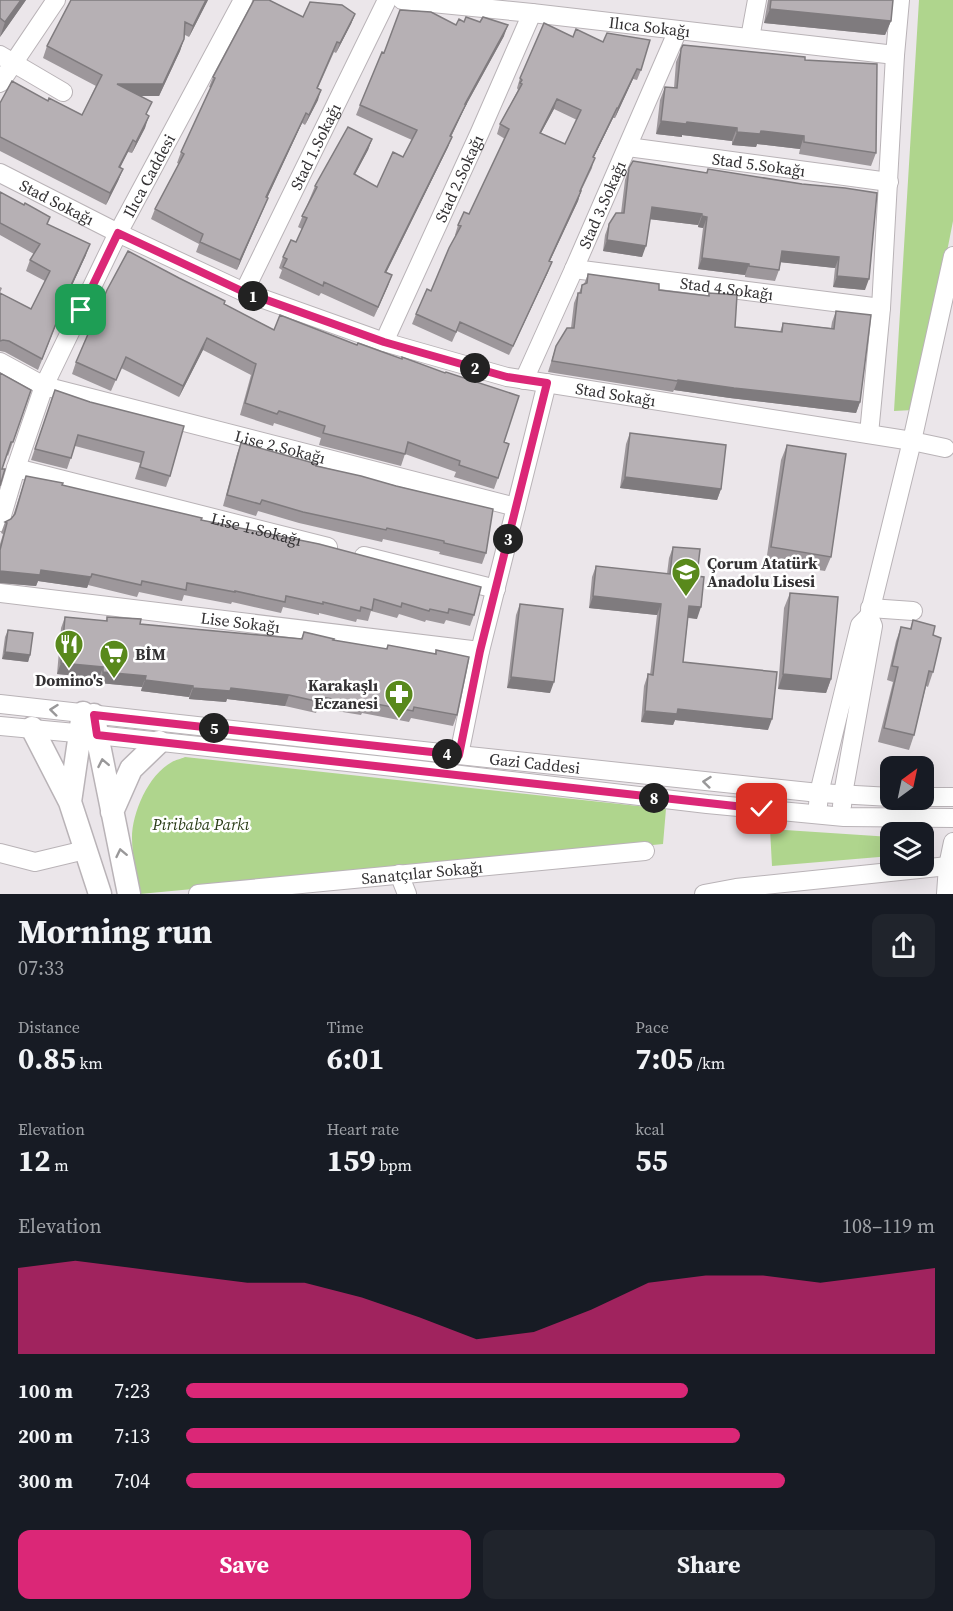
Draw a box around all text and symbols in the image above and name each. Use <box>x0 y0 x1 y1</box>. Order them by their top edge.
street label: Ilıca Sokağı <box>608 11 692 42</box>
street label: Stad 1.Sokağı <box>285 99 346 193</box>
street label: Ilıca Caddesi <box>117 130 180 221</box>
street label: Stad 2.Sokağı <box>429 131 488 225</box>
street label: Stad 5.Sokağı <box>711 147 807 182</box>
street label: Stad 3.Sokağı <box>573 157 631 252</box>
street label: Stad Sokağı <box>16 174 98 230</box>
street label: Stad 4.Sokağı <box>679 272 775 305</box>
pin: 1 <box>238 281 268 311</box>
pin <box>55 284 106 335</box>
text: 1 <box>249 285 257 307</box>
icon: arrive <box>64 293 97 326</box>
pin: 2 <box>460 353 490 383</box>
text: 2 <box>471 357 479 379</box>
street label: Stad Sokağı <box>574 377 657 411</box>
street label: Lise 2.Sokağı <box>233 424 328 469</box>
street label: Lise 1.Sokağı <box>209 507 304 551</box>
pin: 3 <box>493 524 523 554</box>
text: 3 <box>504 528 512 550</box>
place label: Çorum Atatürk Anadolu Lisesi <box>707 552 818 592</box>
school or university icon: Çorum Atatürk Anadolu Lisesi <box>670 556 702 598</box>
street label: Lise Sokağı <box>199 606 281 638</box>
restaurant icon: Domino's <box>53 628 85 670</box>
supermarket icon: BİM <box>98 638 130 680</box>
place label: BİM <box>135 643 166 665</box>
place label: Domino's <box>35 669 103 691</box>
place label: Karakaşlı Eczanesi <box>308 674 378 714</box>
pharmacy icon: Karakaşlı Eczanesi <box>383 678 415 720</box>
one-way arrow <box>50 704 59 717</box>
pin: 5 <box>199 713 229 743</box>
text: 5 <box>210 717 218 739</box>
pin: 4 <box>432 739 462 769</box>
text: 4 <box>443 743 451 765</box>
street label: Gazi Caddesi <box>488 747 581 779</box>
north arrow <box>880 756 934 810</box>
map controls <box>880 756 934 876</box>
one-way arrow <box>97 759 110 769</box>
one-way arrow <box>703 776 712 788</box>
pin: 8 <box>639 783 669 813</box>
pin <box>736 783 787 834</box>
text: 8 <box>650 787 658 809</box>
icon: check <box>745 792 778 825</box>
park label: Piribaba Parkı <box>152 813 250 835</box>
button: layers <box>880 822 934 876</box>
one-way arrow <box>115 848 128 858</box>
street label: Sanatçılar Sokağı <box>360 856 484 889</box>
text: Morning run <box>18 909 212 954</box>
button: share <box>872 914 935 977</box>
text: 07:33 <box>18 954 64 982</box>
text: Distance <box>18 1016 80 1038</box>
text: Time <box>327 1016 364 1038</box>
text: Pace <box>635 1016 669 1038</box>
text: 0.85 <box>18 1038 76 1079</box>
text: 6:01 <box>327 1038 384 1079</box>
text: 7:05 <box>635 1038 693 1079</box>
text: km <box>76 1052 103 1074</box>
text: /km <box>693 1052 725 1074</box>
text: Elevation <box>18 1118 85 1140</box>
text: Heart rate <box>327 1118 399 1140</box>
text: kcal <box>635 1118 664 1140</box>
text: 12 <box>18 1140 51 1181</box>
text: 159 <box>327 1140 375 1181</box>
text: 55 <box>635 1140 668 1181</box>
text: m <box>51 1154 69 1176</box>
text: bpm <box>375 1154 412 1176</box>
text: Elevation <box>18 1212 102 1240</box>
text: 108–119 m <box>842 1212 935 1240</box>
text: 100 m <box>18 1377 73 1405</box>
text: 7:23 <box>114 1377 150 1405</box>
text: 200 m <box>18 1422 73 1450</box>
text: 7:13 <box>114 1422 150 1450</box>
text: 300 m <box>18 1467 73 1495</box>
text: 7:04 <box>114 1467 150 1495</box>
button: Save <box>18 1530 471 1599</box>
button: Share <box>483 1530 935 1599</box>

